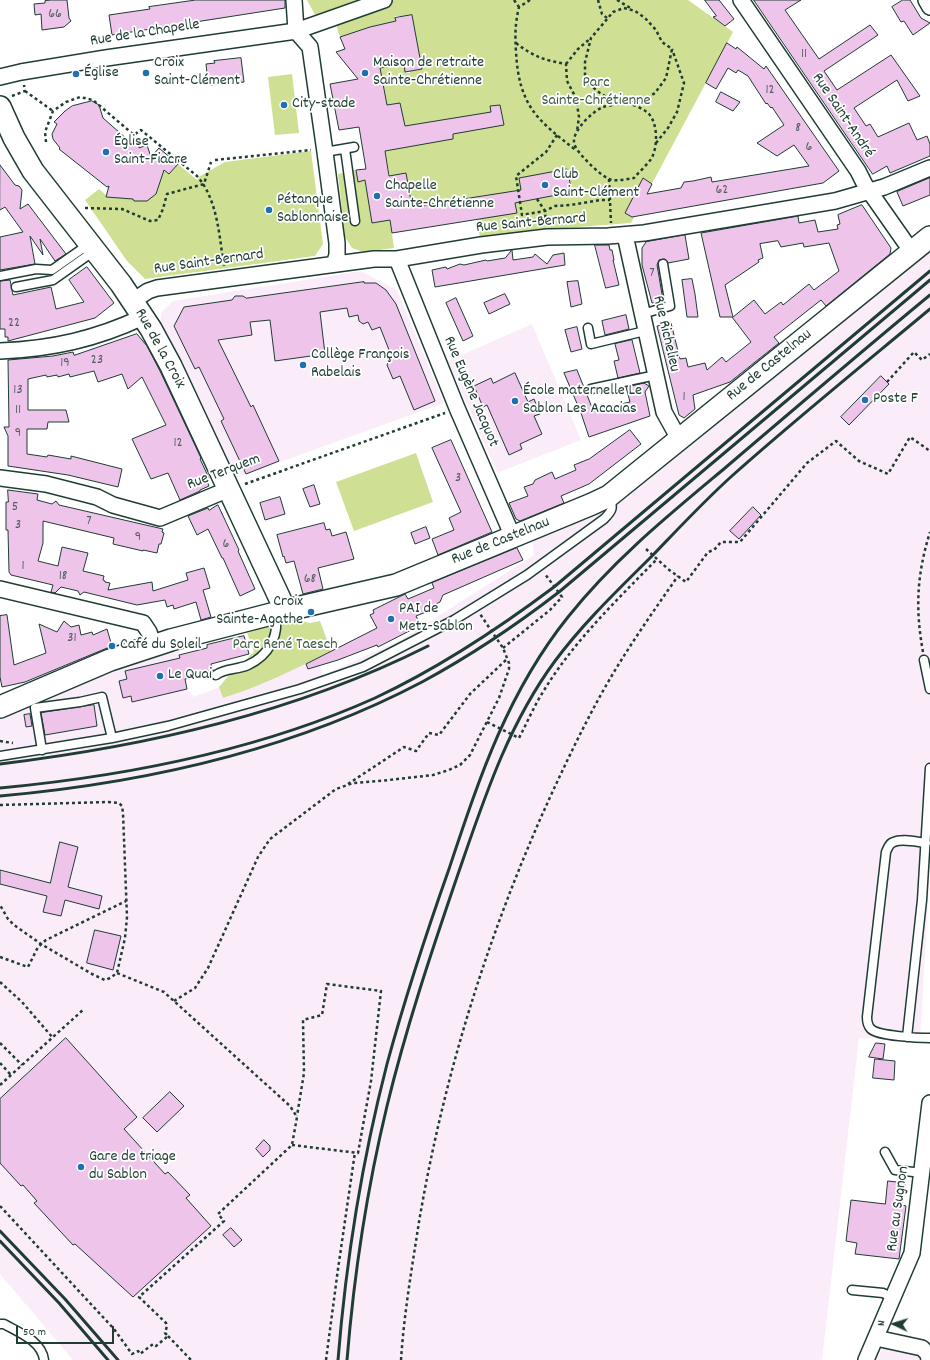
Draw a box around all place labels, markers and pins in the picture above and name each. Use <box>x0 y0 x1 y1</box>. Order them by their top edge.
place label: Croix Saint-Clément <box>154 54 240 92</box>
place label: Maison de retraite Sainte-Chrétienne <box>373 54 484 92</box>
place label: Église <box>84 64 119 84</box>
marker: Croix Saint-Clément <box>141 68 151 78</box>
marker: Maison de retraite Sainte-Chrétienne <box>360 68 370 78</box>
marker: Église <box>71 69 81 79</box>
place label: City-stade <box>292 95 355 115</box>
marker: City-stade <box>279 100 289 110</box>
place label: Église Saint-Fiacre <box>114 133 187 171</box>
marker: Église Saint-Fiacre <box>101 147 111 157</box>
place label: Club Saint-Clément <box>553 166 639 204</box>
place label: Chapelle Sainte-Chrétienne <box>385 177 494 215</box>
marker: Club Saint-Clément <box>540 180 550 190</box>
place label: Pétanque Sablonnaise <box>277 191 348 229</box>
marker: Chapelle Sainte-Chrétienne <box>372 191 382 201</box>
marker: Pétanque Sablonnaise <box>264 205 274 215</box>
place label: Collège François Rabelais <box>311 346 409 384</box>
marker: Collège François Rabelais <box>298 360 308 370</box>
place label: École maternelle Le Sablon Les Acacias <box>523 382 642 420</box>
place label: Poste F <box>873 390 918 410</box>
marker: Poste F <box>860 395 870 405</box>
marker: École maternelle Le Sablon Les Acacias <box>510 396 520 406</box>
place label: Croix Sainte-Agathe <box>216 593 303 631</box>
place label: PAI de Metz-Sablon <box>399 600 473 638</box>
marker: Croix Sainte-Agathe <box>306 607 316 617</box>
marker: PAI de Metz-Sablon <box>386 614 396 624</box>
place label: Café du Soleil <box>120 636 201 656</box>
marker: Café du Soleil <box>107 641 117 651</box>
place label: Le Quai <box>168 666 212 686</box>
marker: Le Quai <box>155 671 165 681</box>
place label: Gare de triage du Sablon <box>89 1148 176 1186</box>
marker: Gare de triage du Sablon <box>76 1162 86 1172</box>

